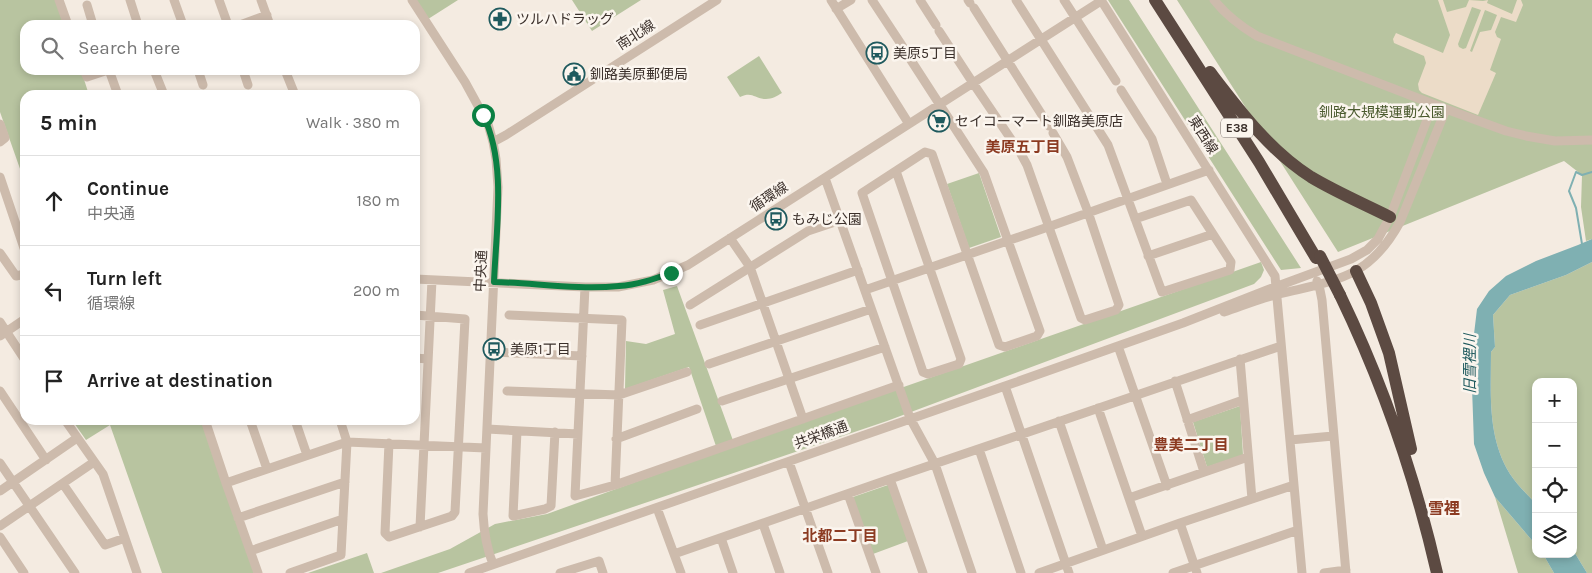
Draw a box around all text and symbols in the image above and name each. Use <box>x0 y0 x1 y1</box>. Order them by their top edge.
pharmacy icon: ツルハドラッグ <box>488 7 512 31</box>
place label: ツルハドラッグ <box>516 11 614 28</box>
street label: 南北線 <box>614 16 658 54</box>
search box <box>20 20 420 75</box>
icon: search <box>38 34 66 62</box>
text: Search here <box>78 37 180 59</box>
bus stop icon: 美原5丁目 <box>865 41 889 65</box>
place label: 美原5丁目 <box>893 45 957 62</box>
public building icon: 釧路美原郵便局 <box>562 62 586 86</box>
place label: 釧路美原郵便局 <box>590 66 688 83</box>
route start <box>472 104 495 127</box>
park label: 釧路大規模運動公園 <box>1319 104 1445 121</box>
supermarket icon: セイコーマート釧路美原店 <box>927 109 951 133</box>
text: 5 min <box>40 111 97 135</box>
text: Walk · 380 m <box>306 113 400 132</box>
place label: セイコーマート釧路美原店 <box>955 113 1123 130</box>
street label: 東西線 <box>1185 113 1221 157</box>
road number: E38 <box>1221 119 1253 138</box>
district label: 美原五丁目 <box>985 138 1061 156</box>
text: Continue <box>87 178 169 200</box>
street label: 循環線 <box>747 178 791 216</box>
icon: ahead <box>40 187 68 215</box>
text: 180 m <box>357 191 400 210</box>
text: 中央通 <box>87 204 135 223</box>
bus stop icon: もみじ公園 <box>764 207 788 231</box>
place label: もみじ公園 <box>792 211 862 228</box>
street label: 中央通 <box>471 250 491 292</box>
route end <box>660 262 683 285</box>
text: Turn left <box>87 268 162 290</box>
icon: left <box>40 277 68 305</box>
text: 200 m <box>353 281 400 300</box>
text: 循環線 <box>87 294 135 313</box>
water label: 旧雪裡川 <box>1461 332 1479 394</box>
bus stop icon: 美原1丁目 <box>482 337 506 361</box>
place label: 美原1丁目 <box>510 341 571 358</box>
icon: arrive <box>40 367 68 395</box>
text: Arrive at destination <box>87 370 273 392</box>
map controls <box>1532 378 1577 558</box>
button: + <box>1532 378 1577 423</box>
street label: 共栄橋通 <box>792 417 850 453</box>
button: − <box>1532 423 1577 468</box>
district label: 豊美二丁目 <box>1153 436 1229 454</box>
button: locate <box>1532 468 1577 513</box>
district label: 雪裡 <box>1428 499 1460 518</box>
button: layers <box>1532 513 1577 558</box>
district label: 北都二丁目 <box>802 527 878 545</box>

